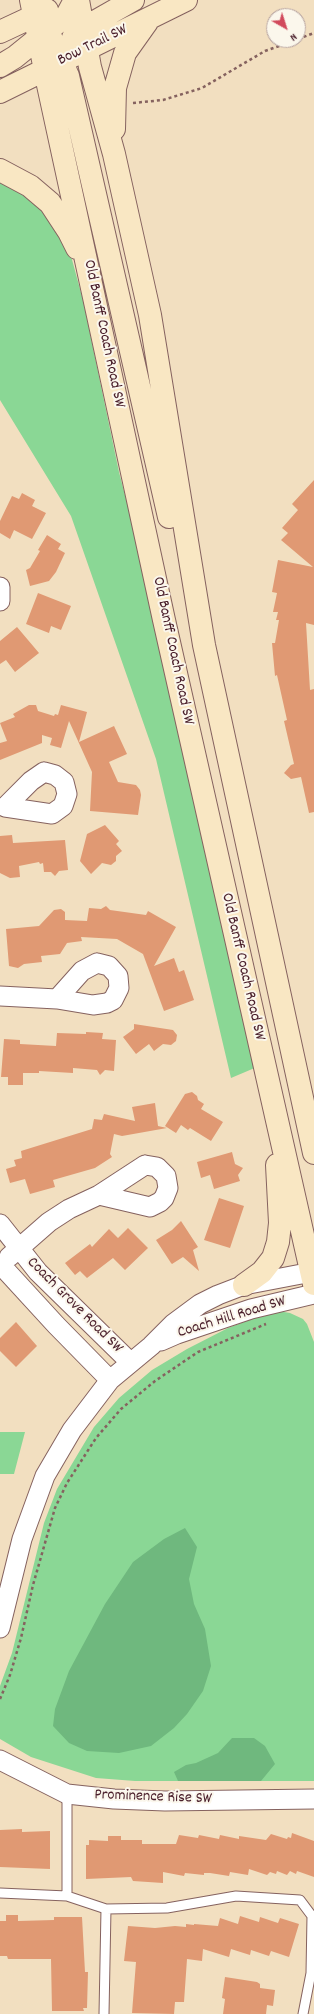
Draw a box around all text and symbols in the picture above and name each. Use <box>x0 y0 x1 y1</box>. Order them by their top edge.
north arrow <box>266 8 306 48</box>
street label: Bow Trail SW <box>55 21 131 71</box>
text: N <box>286 29 300 44</box>
street label: Old Banff Coach Road SW <box>78 258 128 410</box>
street label: Old Banff Coach Road SW <box>147 575 197 727</box>
street label: Old Banff Coach Road SW <box>216 891 268 1043</box>
street label: Coach Grove Road SW <box>22 1254 126 1358</box>
street label: Coach Hill Road SW <box>176 1292 288 1344</box>
street label: Prominence Rise SW <box>94 1786 212 1810</box>

